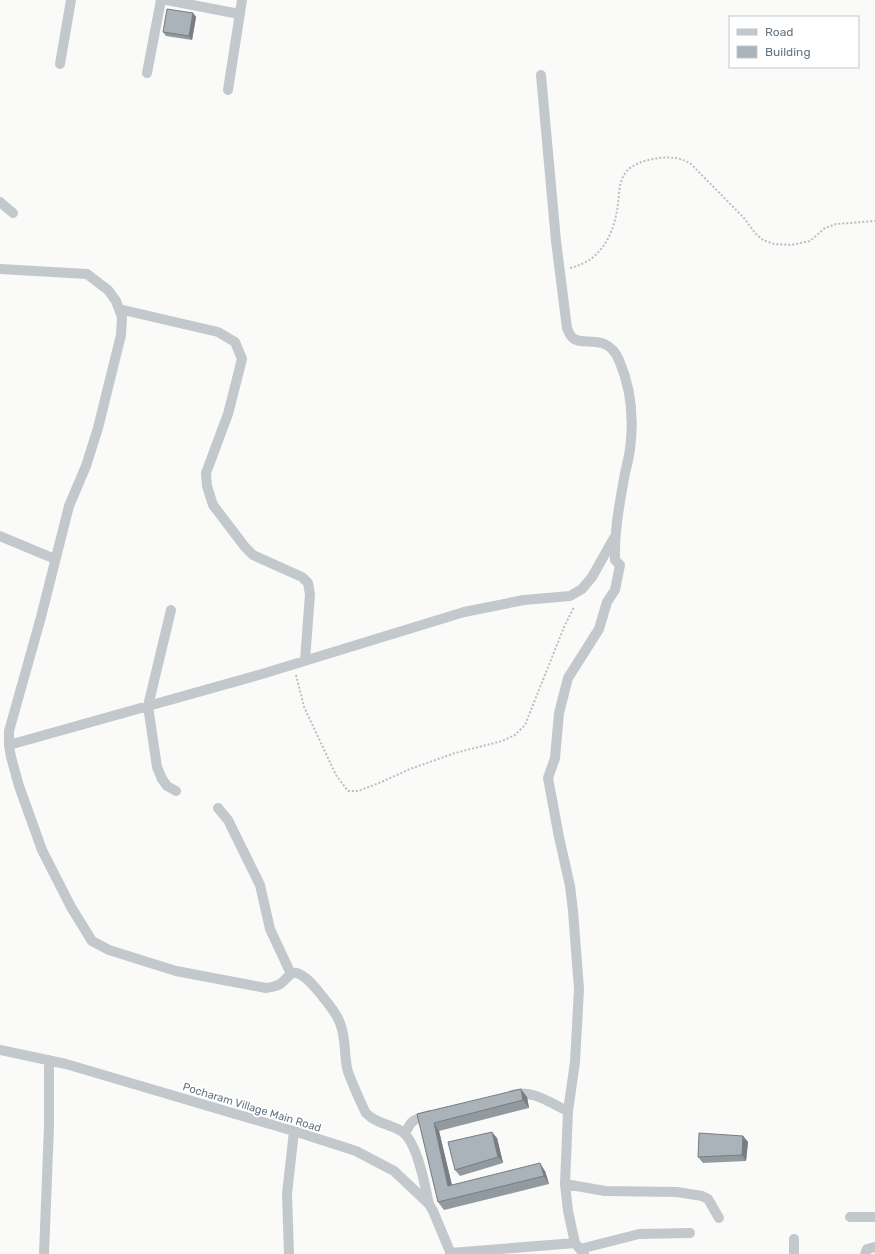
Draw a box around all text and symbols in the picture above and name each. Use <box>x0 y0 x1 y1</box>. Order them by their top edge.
legend <box>729 16 859 68</box>
text: Road <box>765 25 793 39</box>
text: Building <box>765 45 811 59</box>
street label: Pocharam Village Main Road <box>181 1080 323 1135</box>

